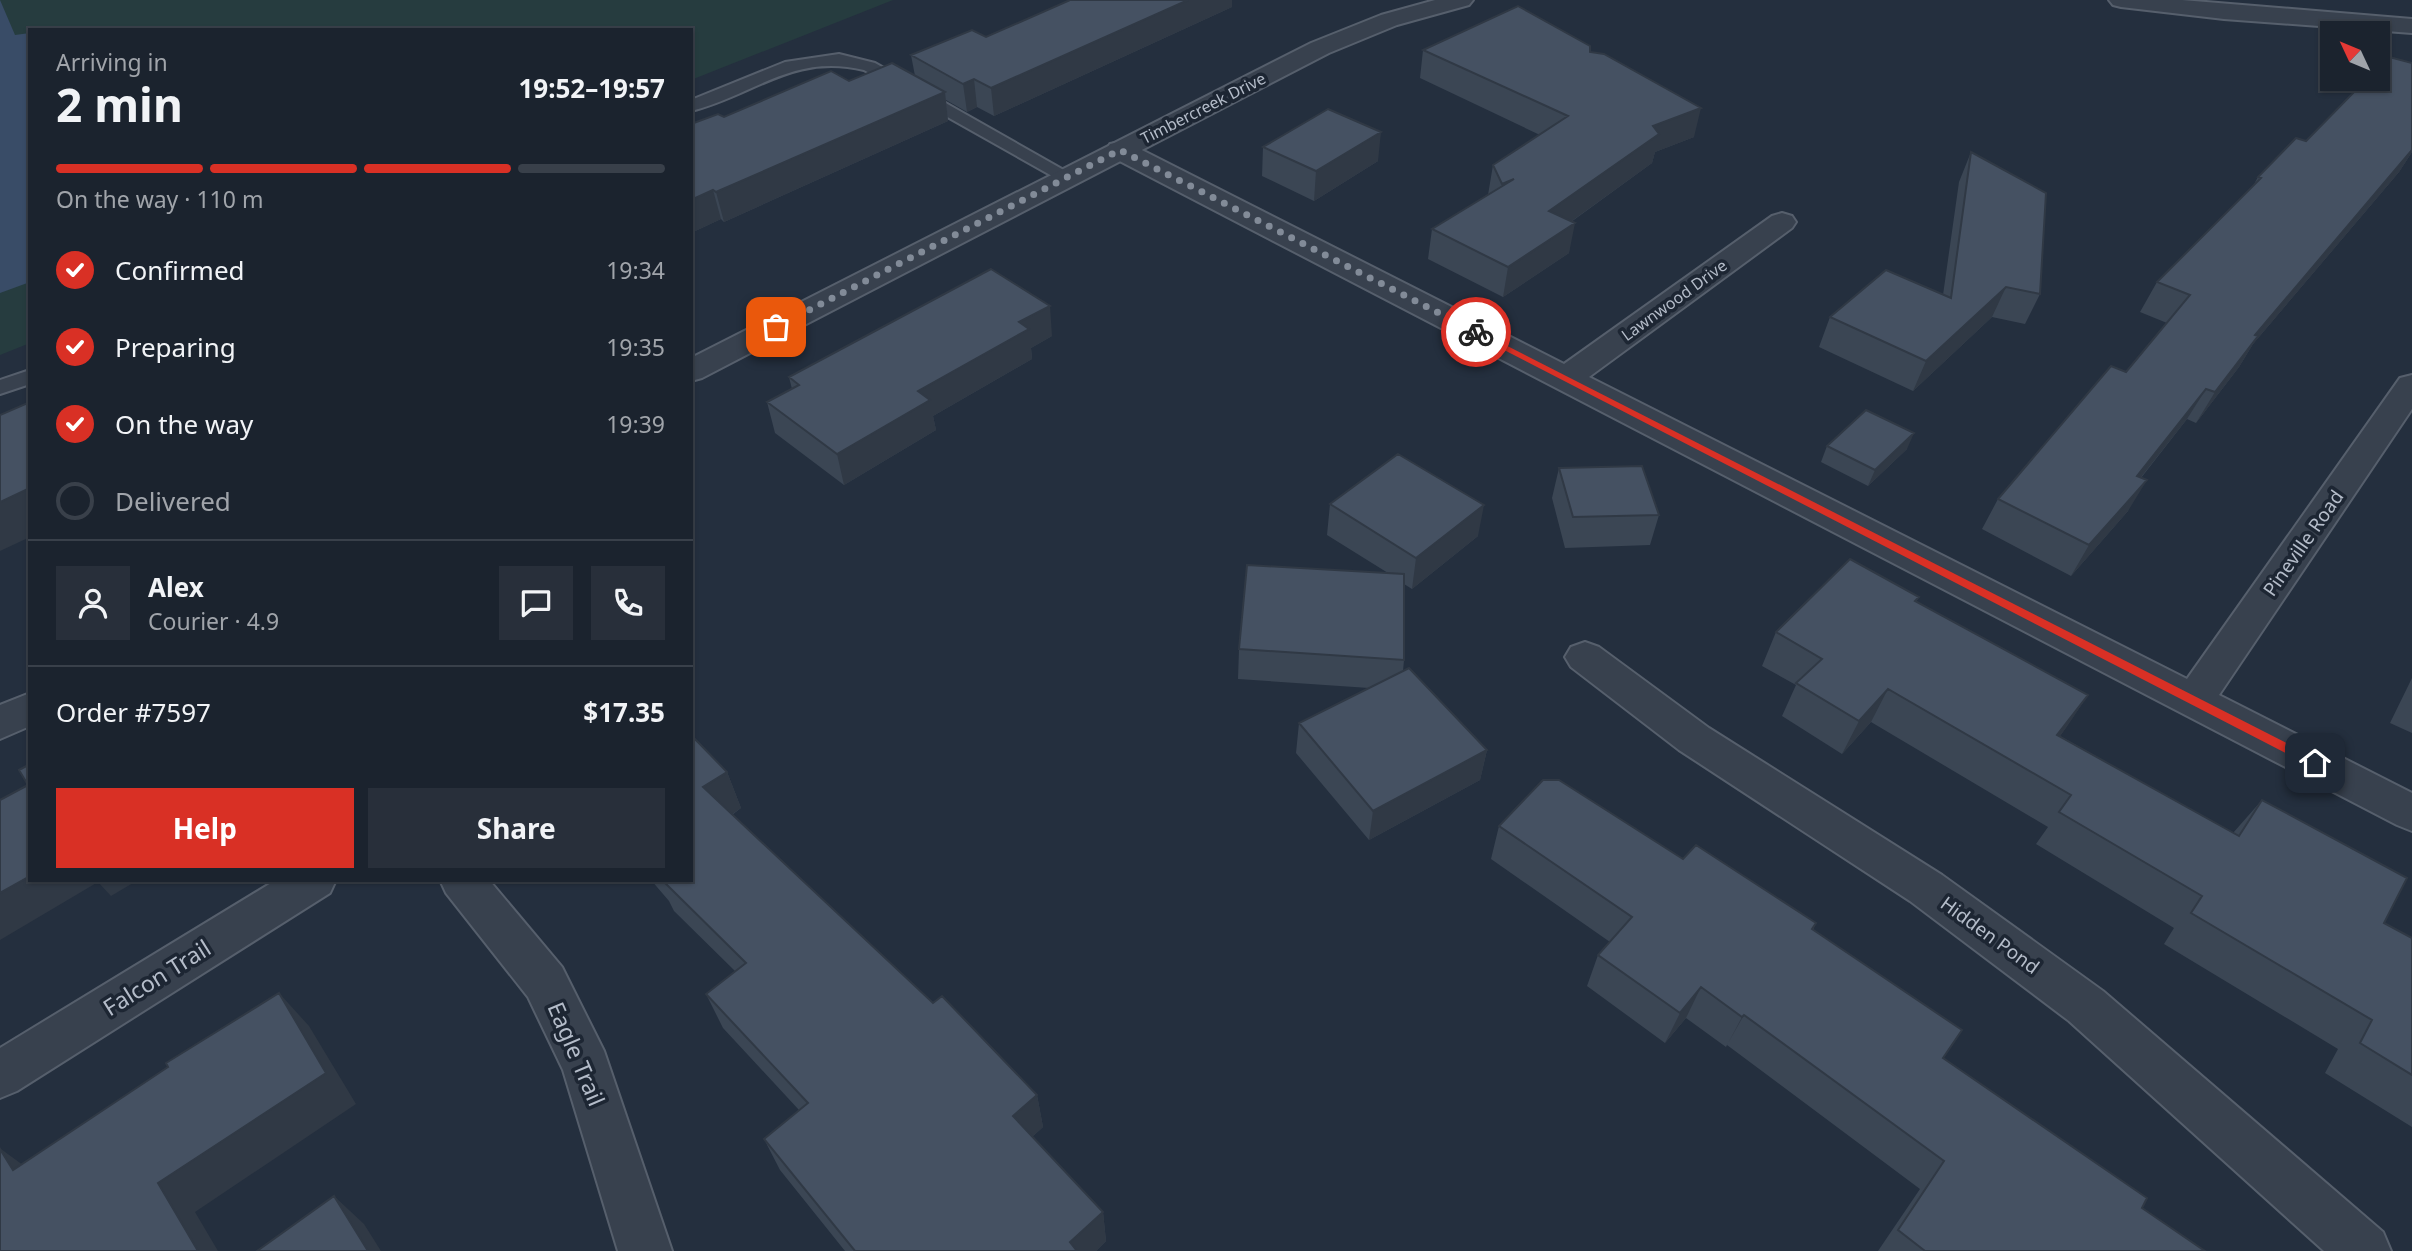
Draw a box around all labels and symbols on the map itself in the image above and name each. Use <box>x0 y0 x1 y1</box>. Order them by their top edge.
north arrow <box>2320 21 2390 91</box>
street label: Timbercreek Drive <box>1137 67 1269 149</box>
street label: Lawnwood Drive <box>1617 254 1731 346</box>
pin <box>746 297 806 357</box>
courier <box>1441 297 1511 367</box>
street label: Pineville Road <box>2257 485 2349 601</box>
pin <box>2285 733 2345 793</box>
street label: Hidden Pond <box>1935 890 2045 980</box>
street label: Falcon Trail <box>97 931 216 1023</box>
street label: Eagle Trail <box>541 997 613 1111</box>

